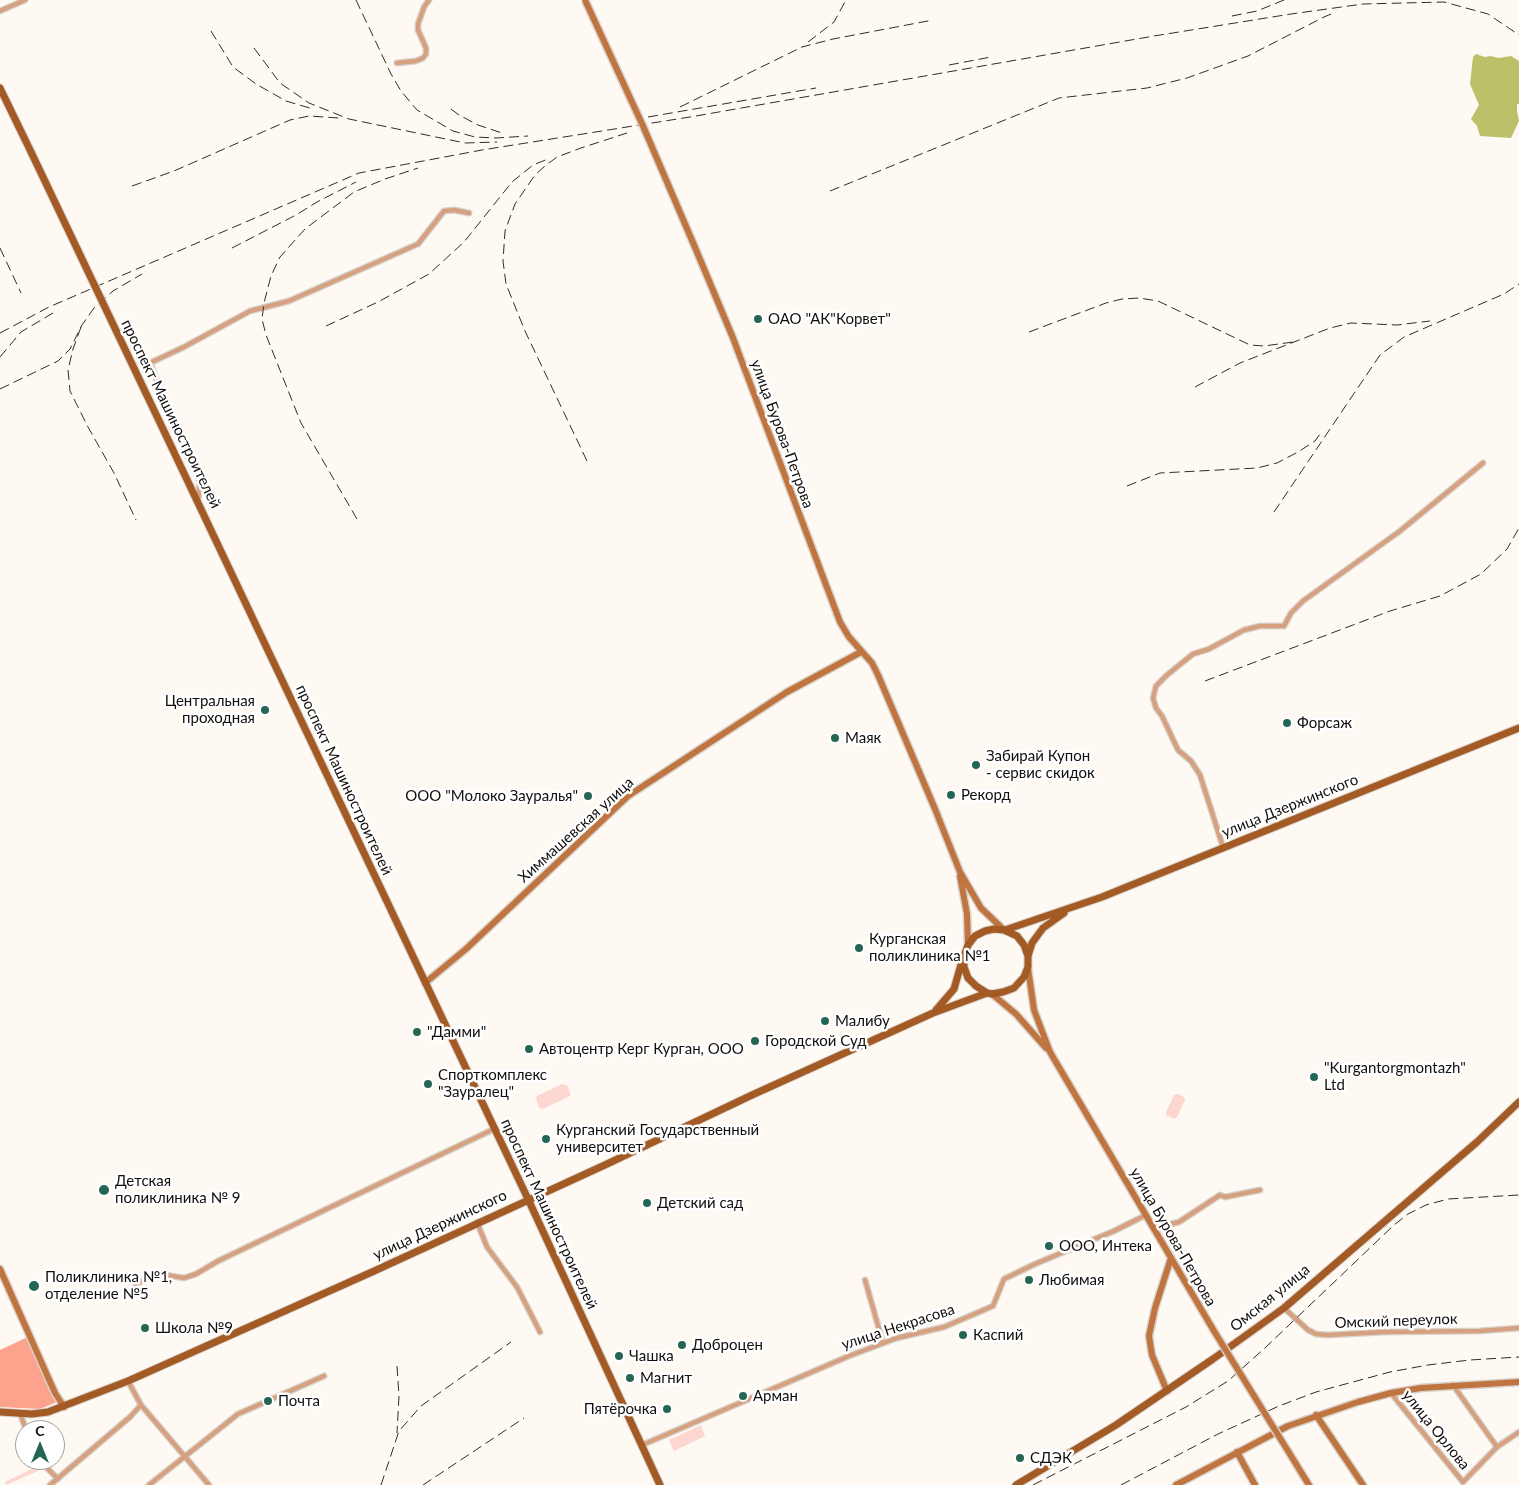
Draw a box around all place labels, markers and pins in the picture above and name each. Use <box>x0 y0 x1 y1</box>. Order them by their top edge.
place label: ОАО "АК"Корвет" <box>768 310 891 328</box>
marker: ОАО "АК"Корвет" <box>752 313 764 325</box>
place label: Центральная проходная <box>165 692 255 727</box>
marker: Центральная проходная <box>259 704 271 716</box>
place label: Форсаж <box>1297 714 1352 732</box>
marker: Форсаж <box>1281 717 1293 729</box>
place label: Маяк <box>845 729 881 747</box>
marker: Маяк <box>829 732 841 744</box>
place label: Забирай Купон - сервис скидок <box>986 747 1095 782</box>
marker: Забирай Купон - сервис скидок <box>970 759 982 771</box>
place label: Рекорд <box>961 786 1011 804</box>
place label: ООО "Молоко Зауралья" <box>405 787 578 805</box>
marker: Рекорд <box>945 789 957 801</box>
marker: ООО "Молоко Зауралья" <box>582 790 594 802</box>
place label: Курганская поликлиника №1 <box>869 930 990 965</box>
marker: Курганская поликлиника №1 <box>853 942 865 954</box>
place label: Малибу <box>835 1012 890 1030</box>
marker: Малибу <box>819 1015 831 1027</box>
place label: "Дамми" <box>427 1023 486 1041</box>
marker: "Дамми" <box>411 1026 423 1038</box>
place label: Городской Суд <box>765 1032 866 1050</box>
marker: Городской Суд <box>749 1035 761 1047</box>
place label: Автоцентр Керг Курган, ООО <box>539 1040 744 1058</box>
marker: Автоцентр Керг Курган, ООО <box>523 1043 535 1055</box>
place label: "Kurgantorgmontazh" Ltd <box>1324 1059 1466 1094</box>
place label: Спорткомплекс "Зауралец" <box>438 1066 547 1101</box>
marker: "Kurgantorgmontazh" Ltd <box>1308 1071 1320 1083</box>
marker: Спорткомплекс "Зауралец" <box>422 1078 434 1090</box>
place label: Курганский Государственный университет <box>556 1121 759 1156</box>
marker: Курганский Государственный университет <box>540 1133 552 1145</box>
place label: Детская поликлиника № 9 <box>115 1172 240 1207</box>
marker: Детская поликлиника № 9 <box>97 1183 111 1197</box>
place label: Детский сад <box>657 1194 743 1212</box>
marker: Детский сад <box>641 1197 653 1209</box>
place label: ООО, Интека <box>1059 1237 1152 1255</box>
marker: ООО, Интека <box>1043 1240 1055 1252</box>
place label: Поликлиника №1, отделение №5 <box>45 1268 172 1303</box>
place label: Любимая <box>1039 1271 1104 1289</box>
marker: Любимая <box>1023 1274 1035 1286</box>
marker: Поликлиника №1, отделение №5 <box>27 1279 41 1293</box>
place label: Школа №9 <box>155 1319 233 1337</box>
marker: Школа №9 <box>139 1322 151 1334</box>
place label: Каспий <box>973 1326 1023 1344</box>
marker: Каспий <box>957 1329 969 1341</box>
place label: Доброцен <box>692 1336 763 1354</box>
marker: Доброцен <box>676 1339 688 1351</box>
place label: Чашка <box>629 1347 674 1365</box>
marker: Чашка <box>613 1350 625 1362</box>
place label: Магнит <box>640 1369 692 1387</box>
marker: Магнит <box>624 1372 636 1384</box>
place label: Арман <box>753 1387 798 1405</box>
marker: Арман <box>737 1390 749 1402</box>
place label: Почта <box>278 1392 320 1410</box>
marker: Почта <box>262 1395 274 1407</box>
place label: Пятёрочка <box>584 1400 657 1418</box>
marker: Пятёрочка <box>661 1403 673 1415</box>
place label: СДЭК <box>1030 1449 1072 1467</box>
marker: СДЭК <box>1014 1452 1026 1464</box>

